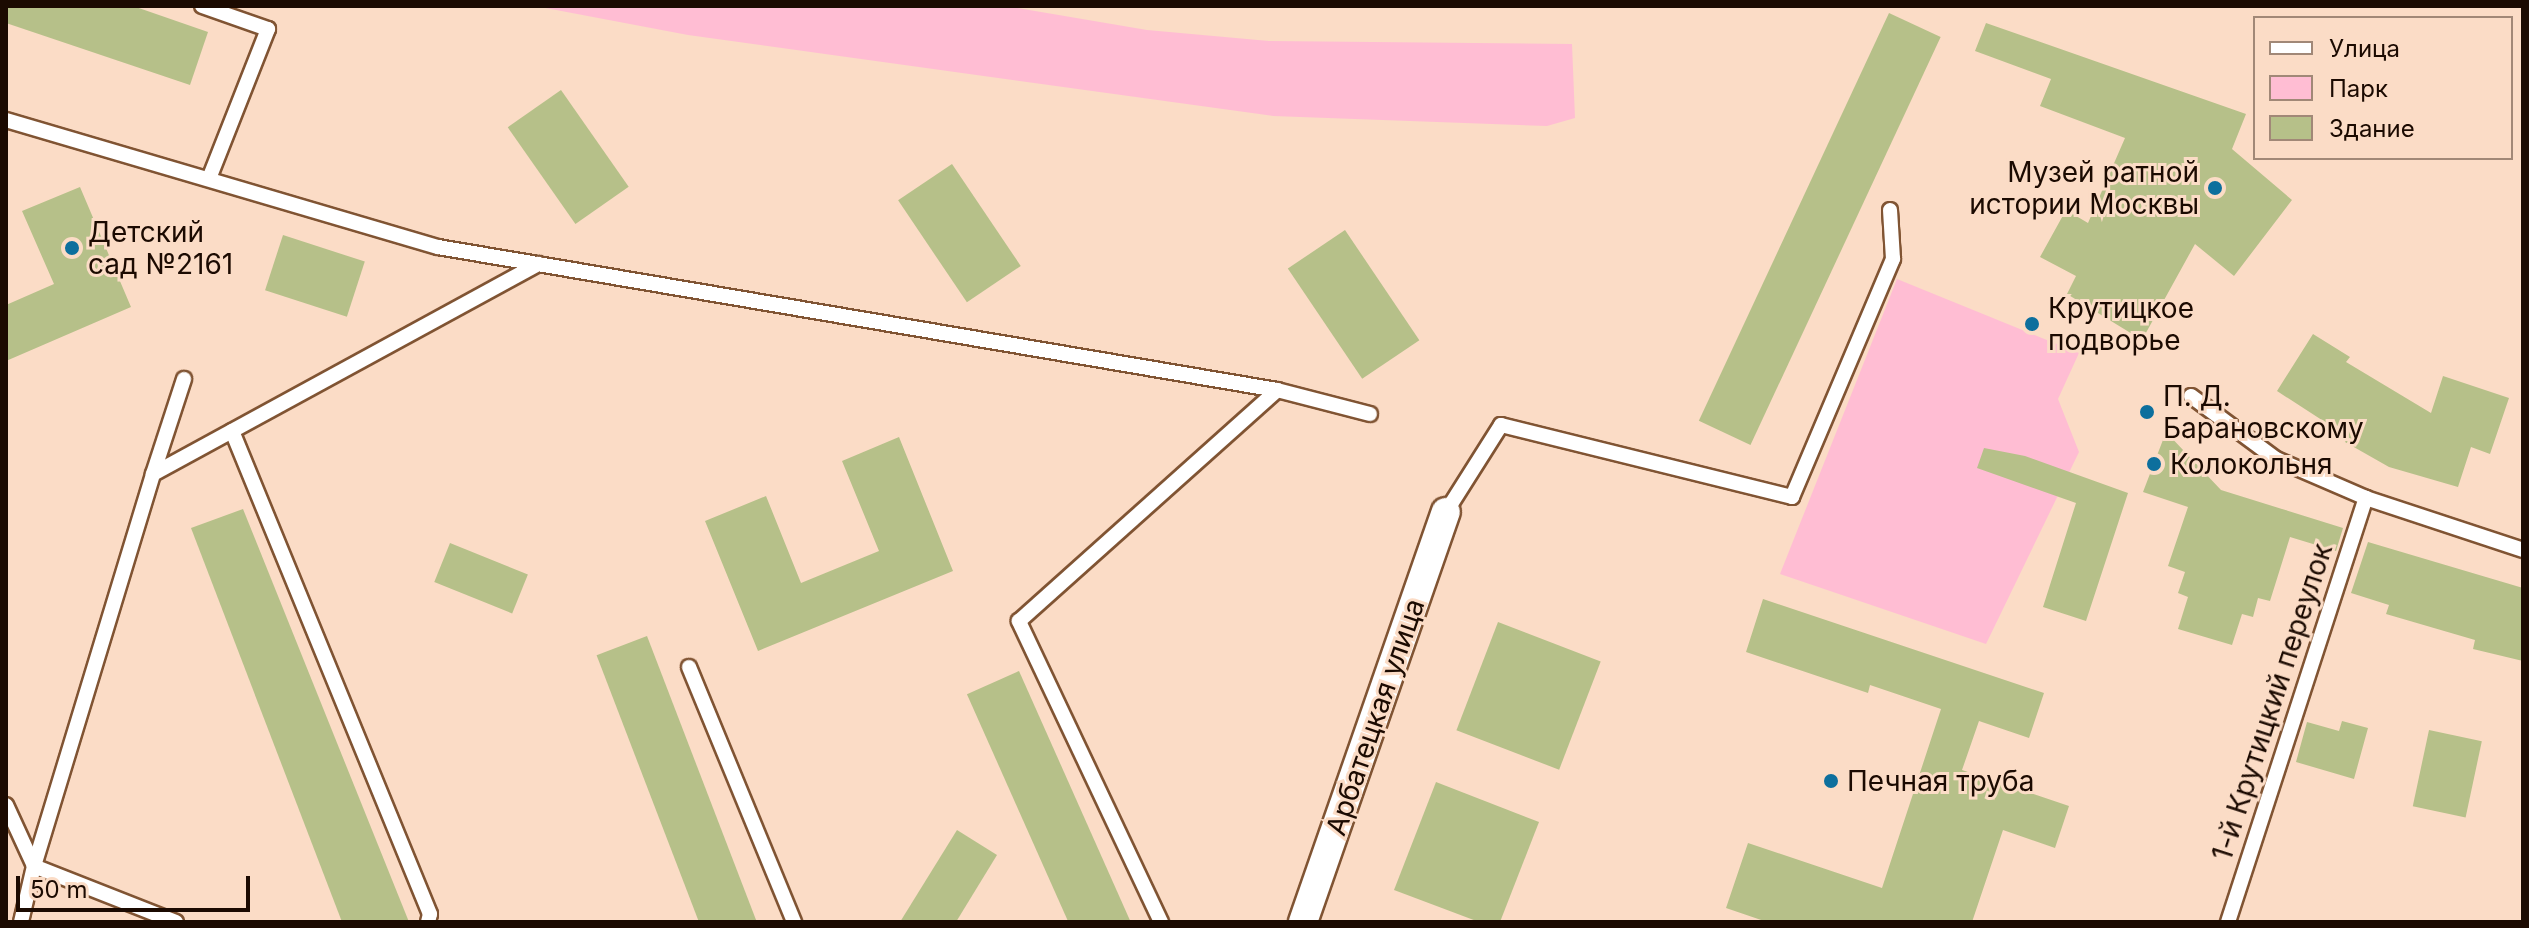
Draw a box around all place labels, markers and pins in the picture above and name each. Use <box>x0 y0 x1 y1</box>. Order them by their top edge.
place label: Музей ратной истории Москвы <box>1969 155 2199 221</box>
marker: Музей ратной истории Москвы <box>2206 179 2224 197</box>
place label: Детский сад №2161 <box>88 215 233 281</box>
marker: Детский сад №2161 <box>63 239 81 257</box>
place label: Крутицкое подворье <box>2048 291 2194 357</box>
marker: Крутицкое подворье <box>2023 315 2041 333</box>
place label: П. Д. Барановскому <box>2163 379 2364 445</box>
marker: П. Д. Барановскому <box>2138 403 2156 421</box>
place label: Колокольня <box>2170 447 2333 481</box>
marker: Колокольня <box>2145 455 2163 473</box>
place label: Печная труба <box>1847 764 2034 798</box>
marker: Печная труба <box>1822 772 1840 790</box>

